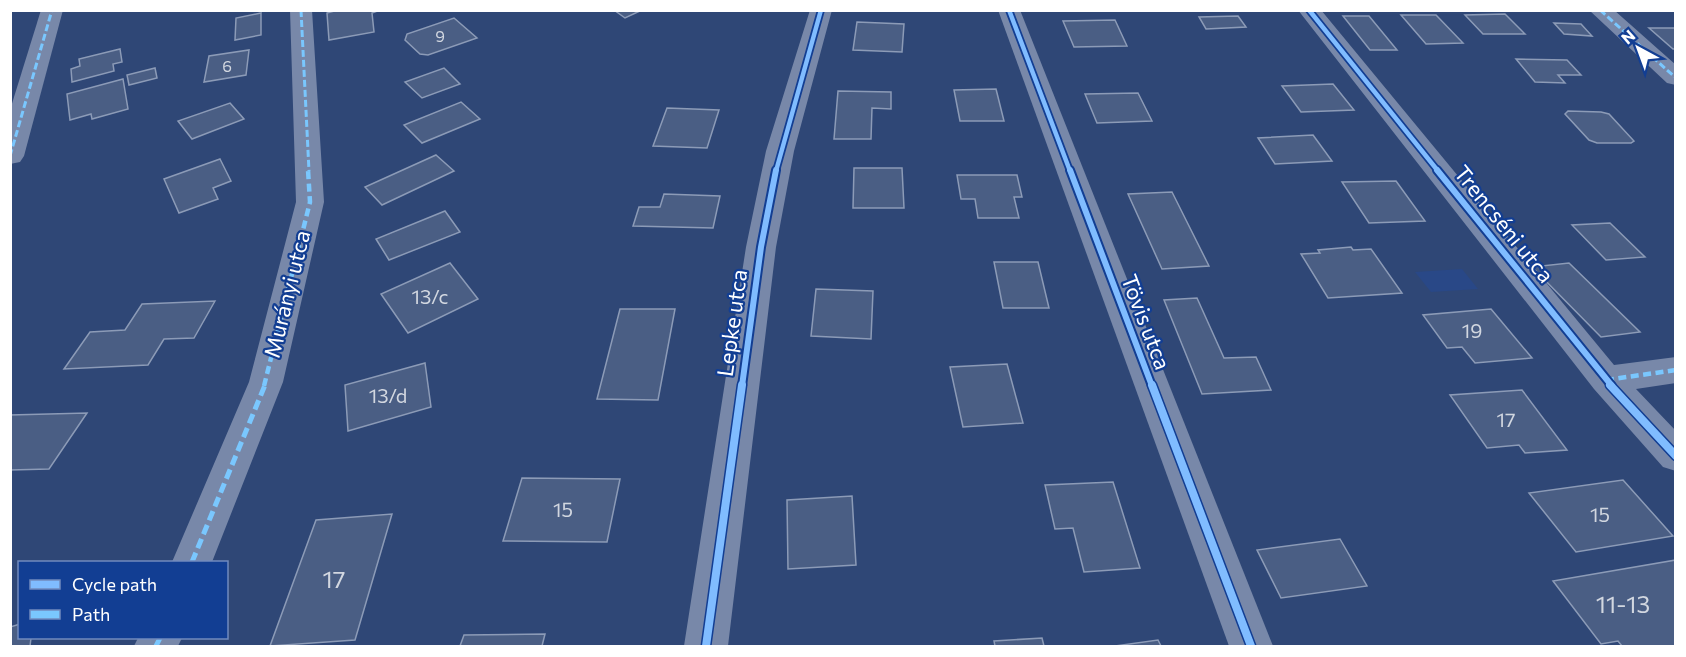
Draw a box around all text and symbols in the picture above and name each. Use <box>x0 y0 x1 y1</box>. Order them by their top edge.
north arrow <box>1608 18 1668 78</box>
text: N <box>1617 25 1639 47</box>
house number: 9 <box>435 26 445 45</box>
house number: 6 <box>222 56 232 75</box>
street label: Trencséni utca <box>1449 159 1560 288</box>
street label: Murányi utca <box>258 227 315 360</box>
street label: Lepke utca <box>711 268 752 378</box>
street label: Tövis utca <box>1116 270 1177 373</box>
house number: 13/c <box>412 284 448 308</box>
house number: 19 <box>1462 318 1482 342</box>
house number: 13/d <box>369 383 407 407</box>
house number: 17 <box>1496 407 1516 431</box>
house number: 15 <box>553 497 573 521</box>
house number: 15 <box>1590 502 1610 526</box>
legend <box>18 561 228 639</box>
house number: 17 <box>323 564 345 593</box>
text: Cycle path <box>72 573 157 595</box>
house number: 11-13 <box>1596 589 1650 618</box>
text: Path <box>72 603 110 625</box>

